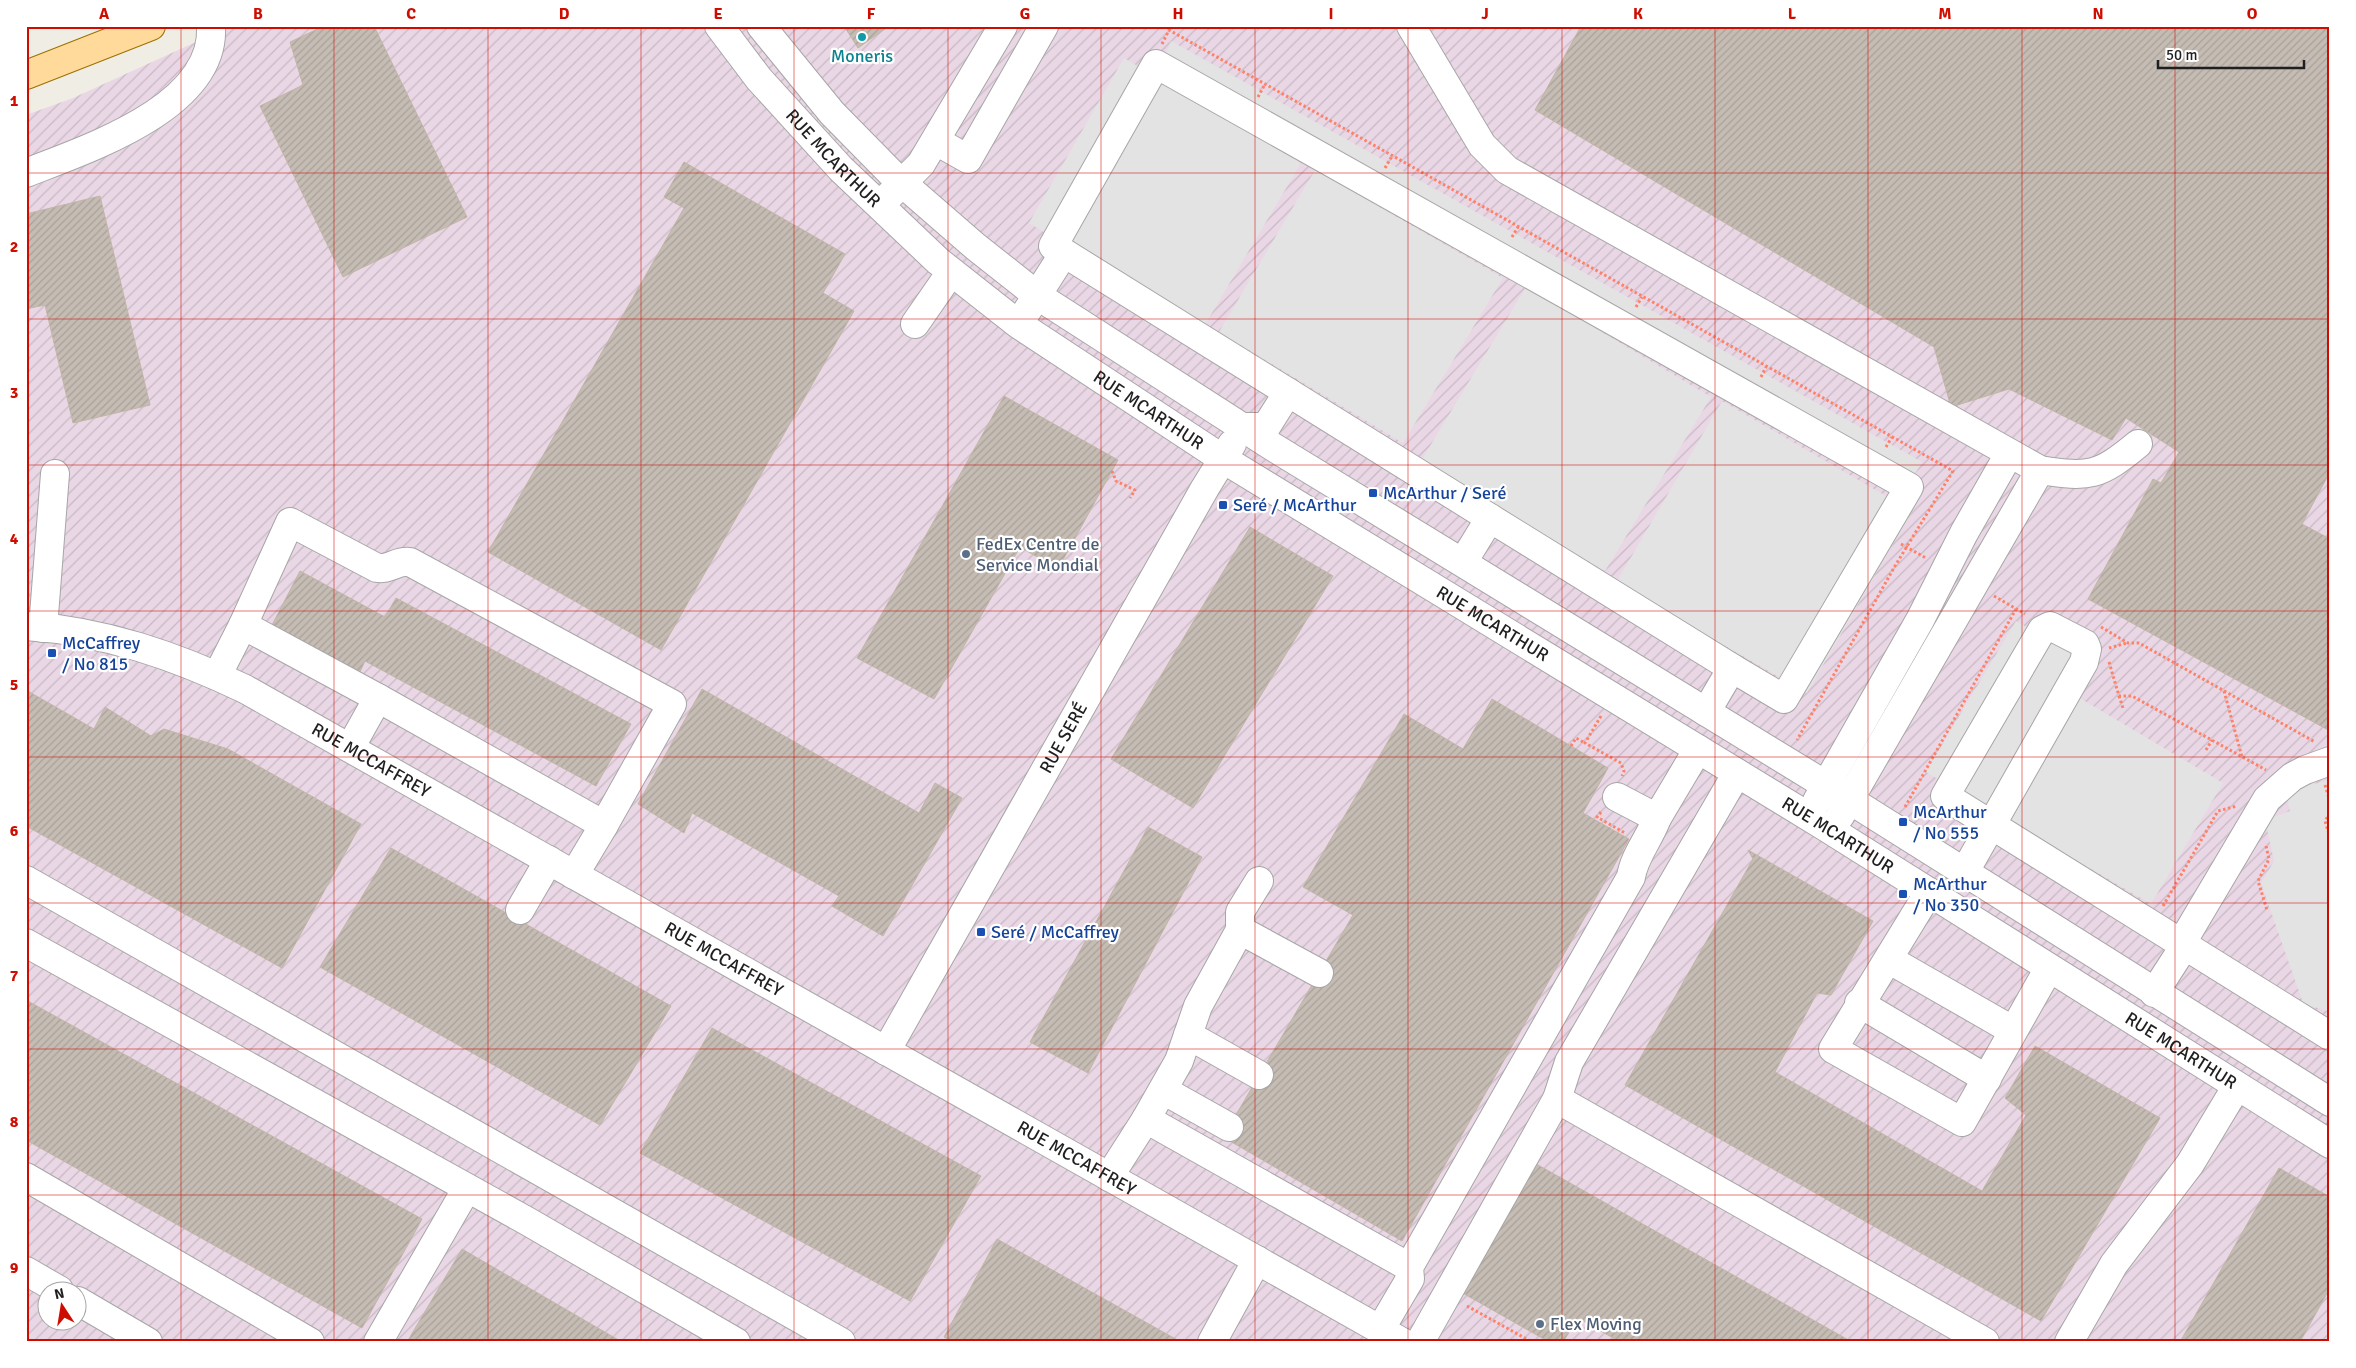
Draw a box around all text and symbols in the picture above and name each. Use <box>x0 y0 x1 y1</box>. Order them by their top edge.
text: A <box>99 4 110 24</box>
text: B <box>253 4 263 24</box>
text: C <box>406 4 416 24</box>
text: D <box>559 4 570 24</box>
text: E <box>713 4 723 24</box>
text: F <box>867 4 876 24</box>
text: G <box>1020 4 1030 24</box>
text: H <box>1173 4 1183 24</box>
text: I <box>1328 4 1334 24</box>
text: J <box>1481 4 1489 24</box>
text: K <box>1633 4 1643 24</box>
text: L <box>1788 4 1797 24</box>
text: M <box>1938 4 1952 24</box>
text: N <box>2092 4 2104 24</box>
text: O <box>2247 4 2258 24</box>
marker: Moneris <box>856 31 868 43</box>
scale bar <box>2158 38 2305 70</box>
place label: Moneris <box>831 45 893 67</box>
text: 50 m <box>2166 46 2197 64</box>
text: 1 <box>10 91 19 111</box>
street label: RUE MCARTHUR <box>781 105 885 212</box>
text: 2 <box>10 237 18 257</box>
street label: RUE MCARTHUR <box>1089 366 1208 454</box>
text: 3 <box>10 383 18 403</box>
place label: McArthur / Seré <box>1383 482 1506 504</box>
marker: McArthur / Seré <box>1367 487 1379 499</box>
place label: Seré / McArthur <box>1233 494 1357 516</box>
marker: Seré / McArthur <box>1217 499 1229 511</box>
text: 4 <box>10 529 19 549</box>
place label: FedEx Centre de Service Mondial <box>976 533 1100 576</box>
marker: FedEx Centre de Service Mondial <box>960 548 972 560</box>
street label: RUE MCARTHUR <box>1432 581 1553 666</box>
place label: McCaffrey / No 815 <box>62 632 141 675</box>
marker: McCaffrey / No 815 <box>46 647 58 659</box>
text: 5 <box>10 675 18 695</box>
street label: RUE SERÉ <box>1035 698 1092 777</box>
street label: RUE MCCAFFREY <box>308 718 434 802</box>
street label: RUE MCARTHUR <box>1778 792 1898 878</box>
place label: McArthur / No 555 <box>1913 801 1987 844</box>
marker: McArthur / No 555 <box>1897 816 1909 828</box>
text: 6 <box>10 821 19 841</box>
place label: McArthur / No 350 <box>1913 873 1987 916</box>
marker: McArthur / No 350 <box>1897 888 1909 900</box>
street label: RUE MCCAFFREY <box>660 917 787 1001</box>
place label: Seré / McCaffrey <box>991 921 1120 943</box>
marker: Seré / McCaffrey <box>975 926 987 938</box>
text: 7 <box>10 966 19 986</box>
street label: RUE MCARTHUR <box>2121 1007 2241 1094</box>
text: 8 <box>10 1112 19 1132</box>
street label: RUE MCCAFFREY <box>1013 1116 1140 1200</box>
text: 9 <box>10 1258 19 1278</box>
north arrow <box>38 1280 88 1330</box>
text: N <box>53 1284 66 1303</box>
place label: Flex Moving <box>1550 1313 1642 1335</box>
marker: Flex Moving <box>1534 1318 1546 1330</box>

